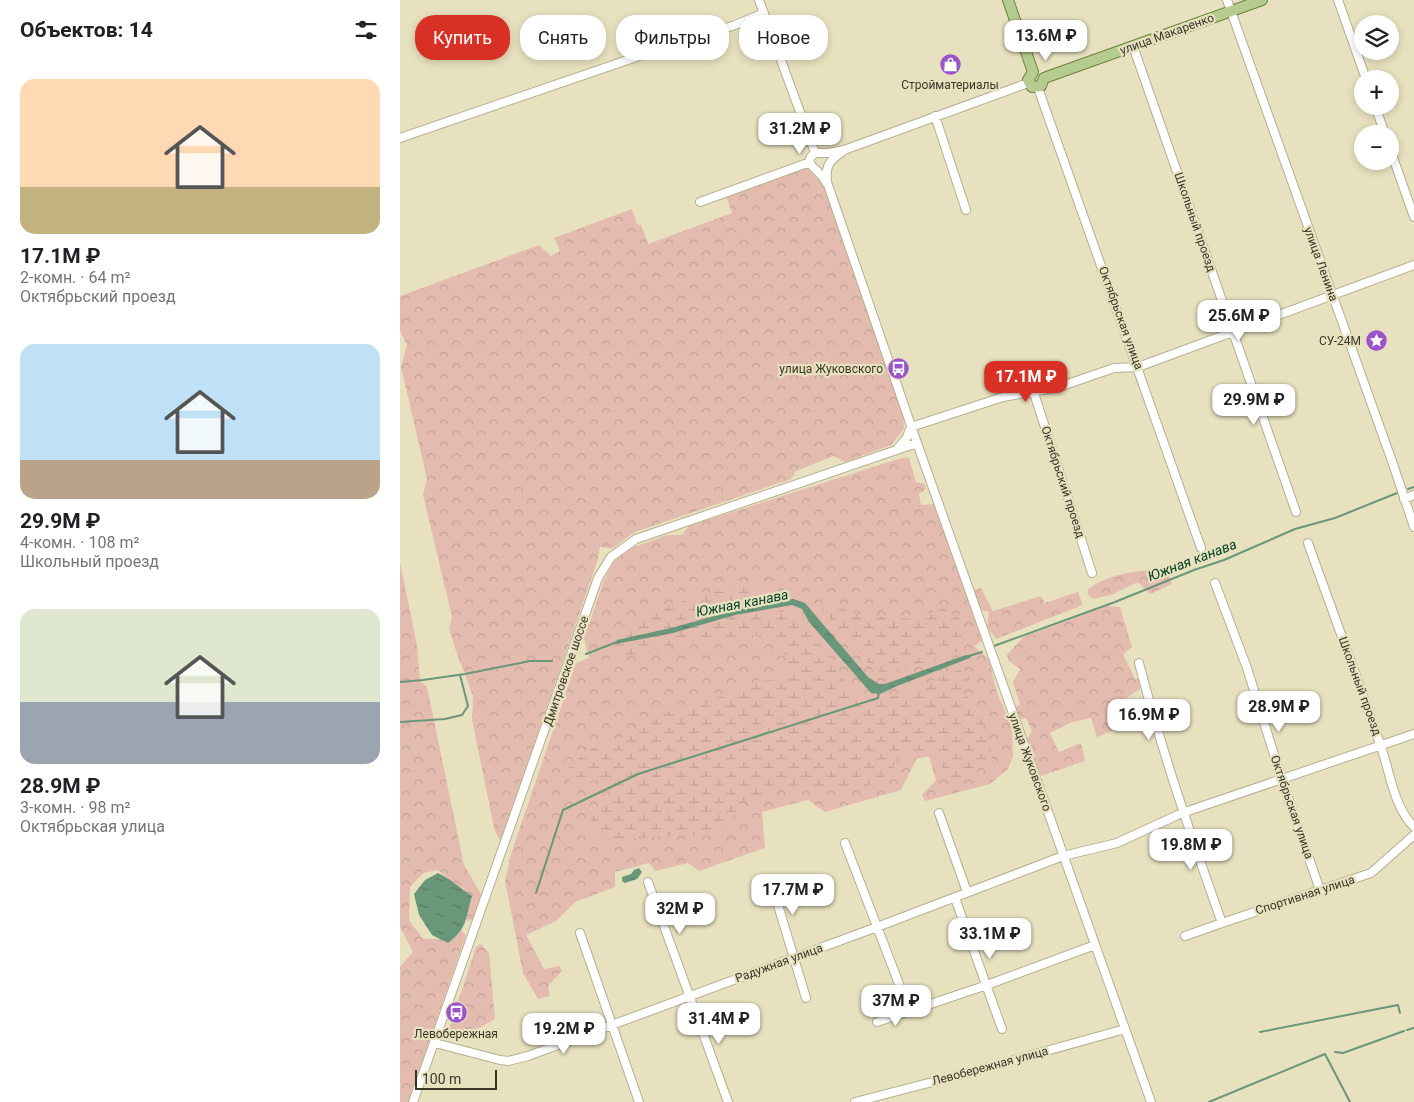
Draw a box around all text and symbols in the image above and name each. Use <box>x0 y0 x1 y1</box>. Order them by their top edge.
street label: улица Макаренко <box>1118 10 1216 58</box>
chip: Купить <box>415 15 510 60</box>
chip: Снять <box>520 15 606 60</box>
chip: Фильтры <box>616 15 729 60</box>
chip: Новое <box>739 15 828 60</box>
map controls <box>1354 15 1399 170</box>
button: layers <box>1354 15 1399 60</box>
icon: filters <box>352 16 380 44</box>
text: Объектов: 14 <box>20 18 153 42</box>
pin: 13.6M ₽ <box>1000 20 1092 62</box>
text: 13.6M ₽ <box>1015 26 1077 45</box>
shop icon: Стройматериалы <box>938 52 962 76</box>
button: + <box>1354 70 1399 115</box>
place label: Стройматериалы <box>901 78 999 92</box>
icon: home <box>155 112 245 202</box>
pin: 31.2M ₽ <box>754 112 846 155</box>
text: 31.2M ₽ <box>769 119 831 138</box>
button: − <box>1354 125 1399 170</box>
street label: Школьный проезд <box>1171 170 1219 274</box>
street label: улица Ленина <box>1301 225 1341 303</box>
text: 17.1M ₽ <box>20 244 101 268</box>
street label: Октябрьская улица <box>1096 265 1146 371</box>
text: 2-комн. · 64 m² <box>20 268 130 287</box>
text: Октябрьский проезд <box>20 287 176 306</box>
pin: 25.6M ₽ <box>1193 300 1285 342</box>
text: 25.6M ₽ <box>1208 306 1270 325</box>
place icon: СУ-24М <box>1365 329 1389 353</box>
place label: СУ-24М <box>1319 334 1361 348</box>
bus stop icon: улица Жуковского <box>887 357 911 381</box>
pin: 17.1M ₽ <box>980 360 1072 403</box>
place label: улица Жуковского <box>779 362 883 376</box>
text: 17.1M ₽ <box>995 367 1057 386</box>
icon: home <box>155 377 245 467</box>
pin: 29.9M ₽ <box>1208 384 1300 426</box>
text: 29.9M ₽ <box>1223 390 1285 409</box>
street label: Октябрьский проезд <box>1038 424 1088 540</box>
text: 29.9M ₽ <box>20 509 101 533</box>
text: 4-комн. · 108 m² <box>20 533 139 552</box>
water label: Южная канава <box>1145 536 1239 584</box>
text: Школьный проезд <box>20 552 159 571</box>
water label: Южная канава <box>694 586 790 620</box>
street label: Дмитровское шоссе <box>541 614 591 728</box>
street label: Школьный проезд <box>1336 635 1384 737</box>
icon: home <box>155 642 245 732</box>
pin: 28.9M ₽ <box>1233 690 1325 733</box>
text: 28.9M ₽ <box>1248 697 1310 716</box>
pin: 16.9M ₽ <box>1103 698 1195 741</box>
text: 16.9M ₽ <box>1118 705 1180 724</box>
street label: улица Жуковского <box>1006 711 1054 813</box>
street label: Октябрьская улица <box>1268 753 1316 861</box>
text: 28.9M ₽ <box>20 774 101 798</box>
text: 3-комн. · 98 m² <box>20 798 130 817</box>
text: Октябрьская улица <box>20 817 165 836</box>
pin: 19.8M ₽ <box>1145 828 1237 871</box>
text: 19.8M ₽ <box>1160 835 1222 854</box>
street label: Спортивная улица <box>1254 872 1356 918</box>
pin: 17.7M ₽ <box>747 874 839 916</box>
text: 17.7M ₽ <box>762 880 824 899</box>
pin: 32M ₽ <box>645 892 715 935</box>
text: 32M ₽ <box>656 899 704 918</box>
pin: 33.1M ₽ <box>944 918 1036 960</box>
text: 33.1M ₽ <box>959 924 1021 943</box>
street label: Радужная улица <box>733 941 825 985</box>
pin: 37M ₽ <box>861 984 931 1027</box>
text: 37M ₽ <box>872 991 920 1010</box>
bus stop icon: Левобережная <box>444 1001 468 1025</box>
pin: 31.4M ₽ <box>673 1002 765 1045</box>
text: 31.4M ₽ <box>688 1009 750 1028</box>
pin: 19.2M ₽ <box>518 1012 610 1055</box>
text: 19.2M ₽ <box>533 1019 595 1038</box>
place label: Левобережная <box>414 1027 498 1041</box>
street label: Левобережная улица <box>930 1044 1050 1088</box>
scale bar <box>415 1067 498 1090</box>
text: 100 m <box>422 1071 461 1087</box>

